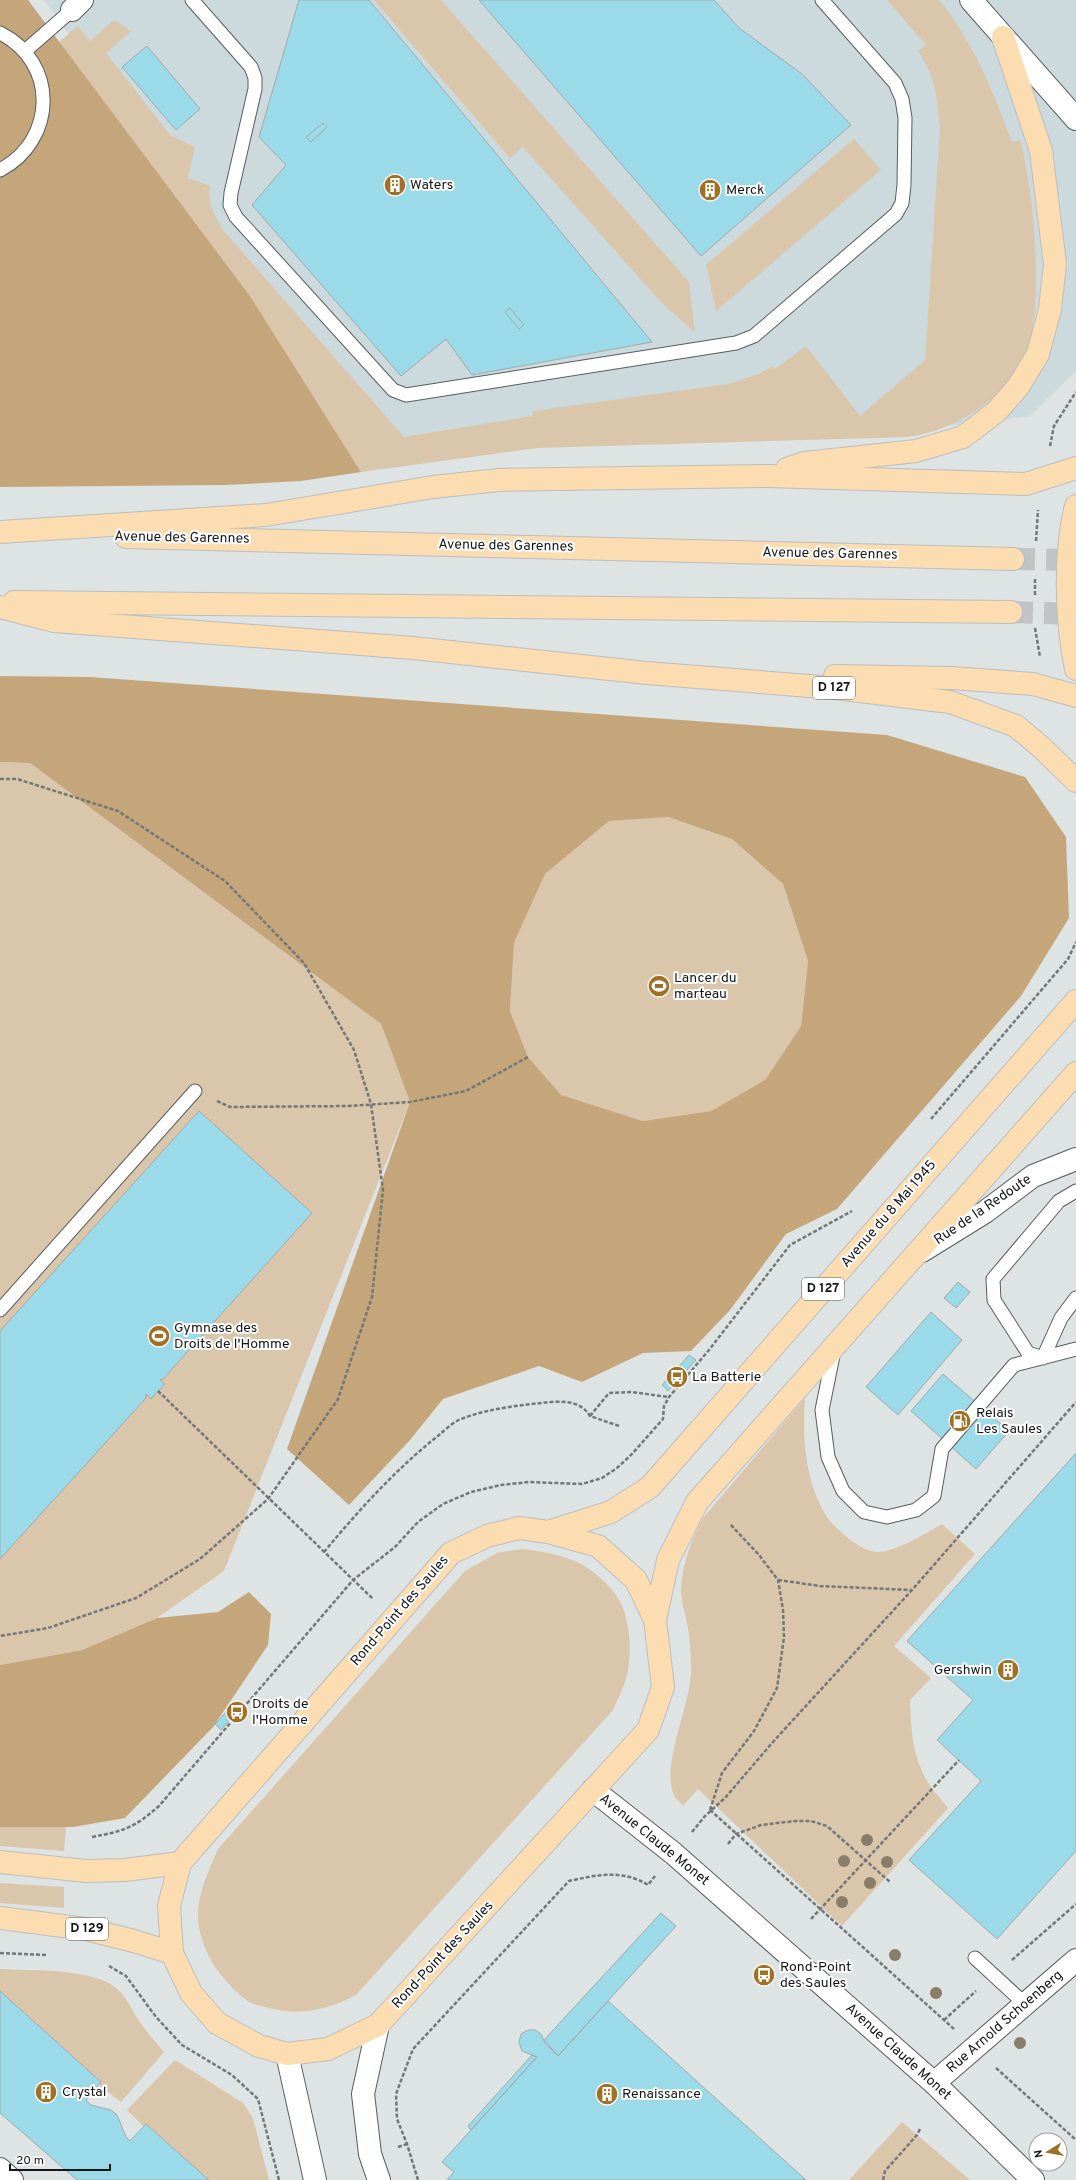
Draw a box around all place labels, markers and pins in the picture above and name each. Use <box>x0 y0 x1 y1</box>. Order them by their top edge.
building icon: Waters <box>382 172 408 198</box>
place label: Waters <box>410 177 453 194</box>
building icon: Merck <box>697 177 723 203</box>
place label: Merck <box>726 182 765 199</box>
place label: Lancer du marteau <box>674 970 737 1003</box>
sports icon: Lancer du marteau <box>646 973 672 999</box>
place label: Gymnase des Droits de l'Homme <box>174 1320 290 1353</box>
sports icon: Gymnase des Droits de l'Homme <box>146 1323 172 1349</box>
bus stop icon: La Batterie <box>664 1364 690 1390</box>
place label: La Batterie <box>692 1369 761 1386</box>
place label: Relais Les Saules <box>976 1405 1042 1438</box>
fuel station icon: Relais Les Saules <box>947 1408 973 1434</box>
building icon: Gershwin <box>995 1657 1021 1683</box>
place label: Gershwin <box>934 1662 992 1679</box>
place label: Droits de l'Homme <box>252 1696 309 1729</box>
bus stop icon: Droits de l'Homme <box>224 1699 250 1725</box>
place label: Rond-Point des Saules <box>780 1959 851 1992</box>
bus stop icon: Rond-Point des Saules <box>751 1962 777 1988</box>
building icon: Crystal <box>33 2079 59 2105</box>
building icon: Renaissance <box>594 2081 620 2107</box>
place label: Crystal <box>62 2084 106 2101</box>
place label: Renaissance <box>622 2086 701 2103</box>

